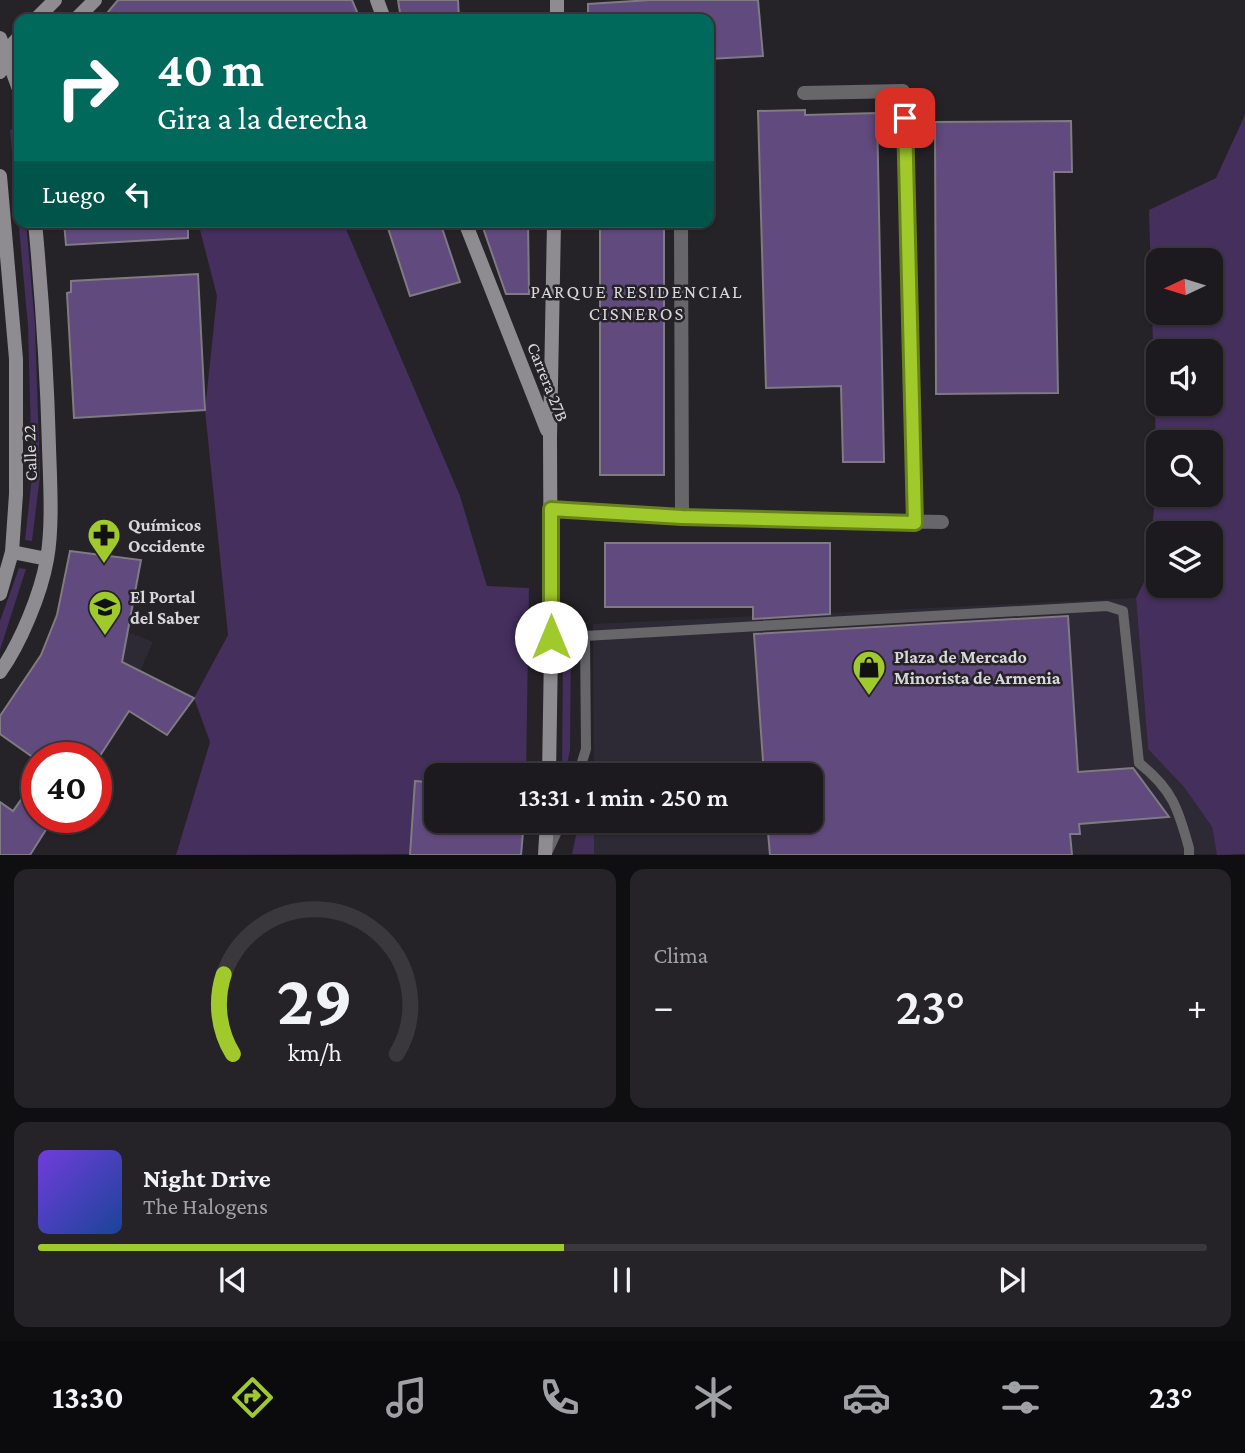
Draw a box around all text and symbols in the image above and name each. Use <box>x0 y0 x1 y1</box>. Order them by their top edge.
icon: right <box>42 42 133 133</box>
text: 40 m <box>157 42 264 97</box>
pin <box>875 88 935 148</box>
icon: arrive <box>886 99 924 137</box>
text: Gira a la derecha <box>157 100 368 136</box>
icon: left <box>119 175 157 213</box>
text: Luego <box>42 180 105 209</box>
north arrow <box>1146 248 1223 326</box>
map controls <box>1146 248 1223 598</box>
district label: PARQUE RESIDENCIAL CISNEROS <box>530 281 744 324</box>
button: sound <box>1146 339 1223 416</box>
street label: Carrera 27B <box>523 340 573 425</box>
street label: Calle 22 <box>19 424 41 482</box>
button: search <box>1146 430 1223 507</box>
place label: Químicos Occidente <box>128 515 205 556</box>
pharmacy icon: Químicos Occidente <box>85 516 123 565</box>
button: layers <box>1146 521 1223 598</box>
place label: El Portal del Saber <box>130 587 200 628</box>
school or university icon: El Portal del Saber <box>86 588 124 637</box>
position arrow <box>514 600 588 674</box>
place label: Plaza de Mercado Minorista de Armenia <box>894 647 1061 688</box>
shop icon: Plaza de Mercado Minorista de Armenia <box>850 648 888 697</box>
speed limit sign: 40 <box>21 742 112 833</box>
text: 13:31 · 1 min · 250 m <box>519 783 728 812</box>
text: Clima <box>654 942 708 968</box>
text: 29 <box>276 960 353 1041</box>
text: 23° <box>895 977 965 1035</box>
text: − <box>654 985 674 1027</box>
text: + <box>1187 985 1207 1027</box>
text: km/h <box>288 1039 342 1066</box>
text: Night Drive <box>143 1164 271 1193</box>
text: The Halogens <box>143 1193 268 1219</box>
icon: previous <box>214 1261 252 1299</box>
icon: pause <box>603 1261 641 1299</box>
icon: next <box>993 1261 1031 1299</box>
icon: directions <box>228 1373 277 1422</box>
icon: music <box>382 1373 431 1422</box>
icon: phone <box>535 1373 584 1422</box>
icon: climate <box>689 1373 738 1422</box>
icon: car <box>842 1373 891 1422</box>
icon: filters <box>996 1373 1045 1422</box>
text: 13:30 <box>52 1379 124 1415</box>
text: 23° <box>1149 1379 1193 1415</box>

